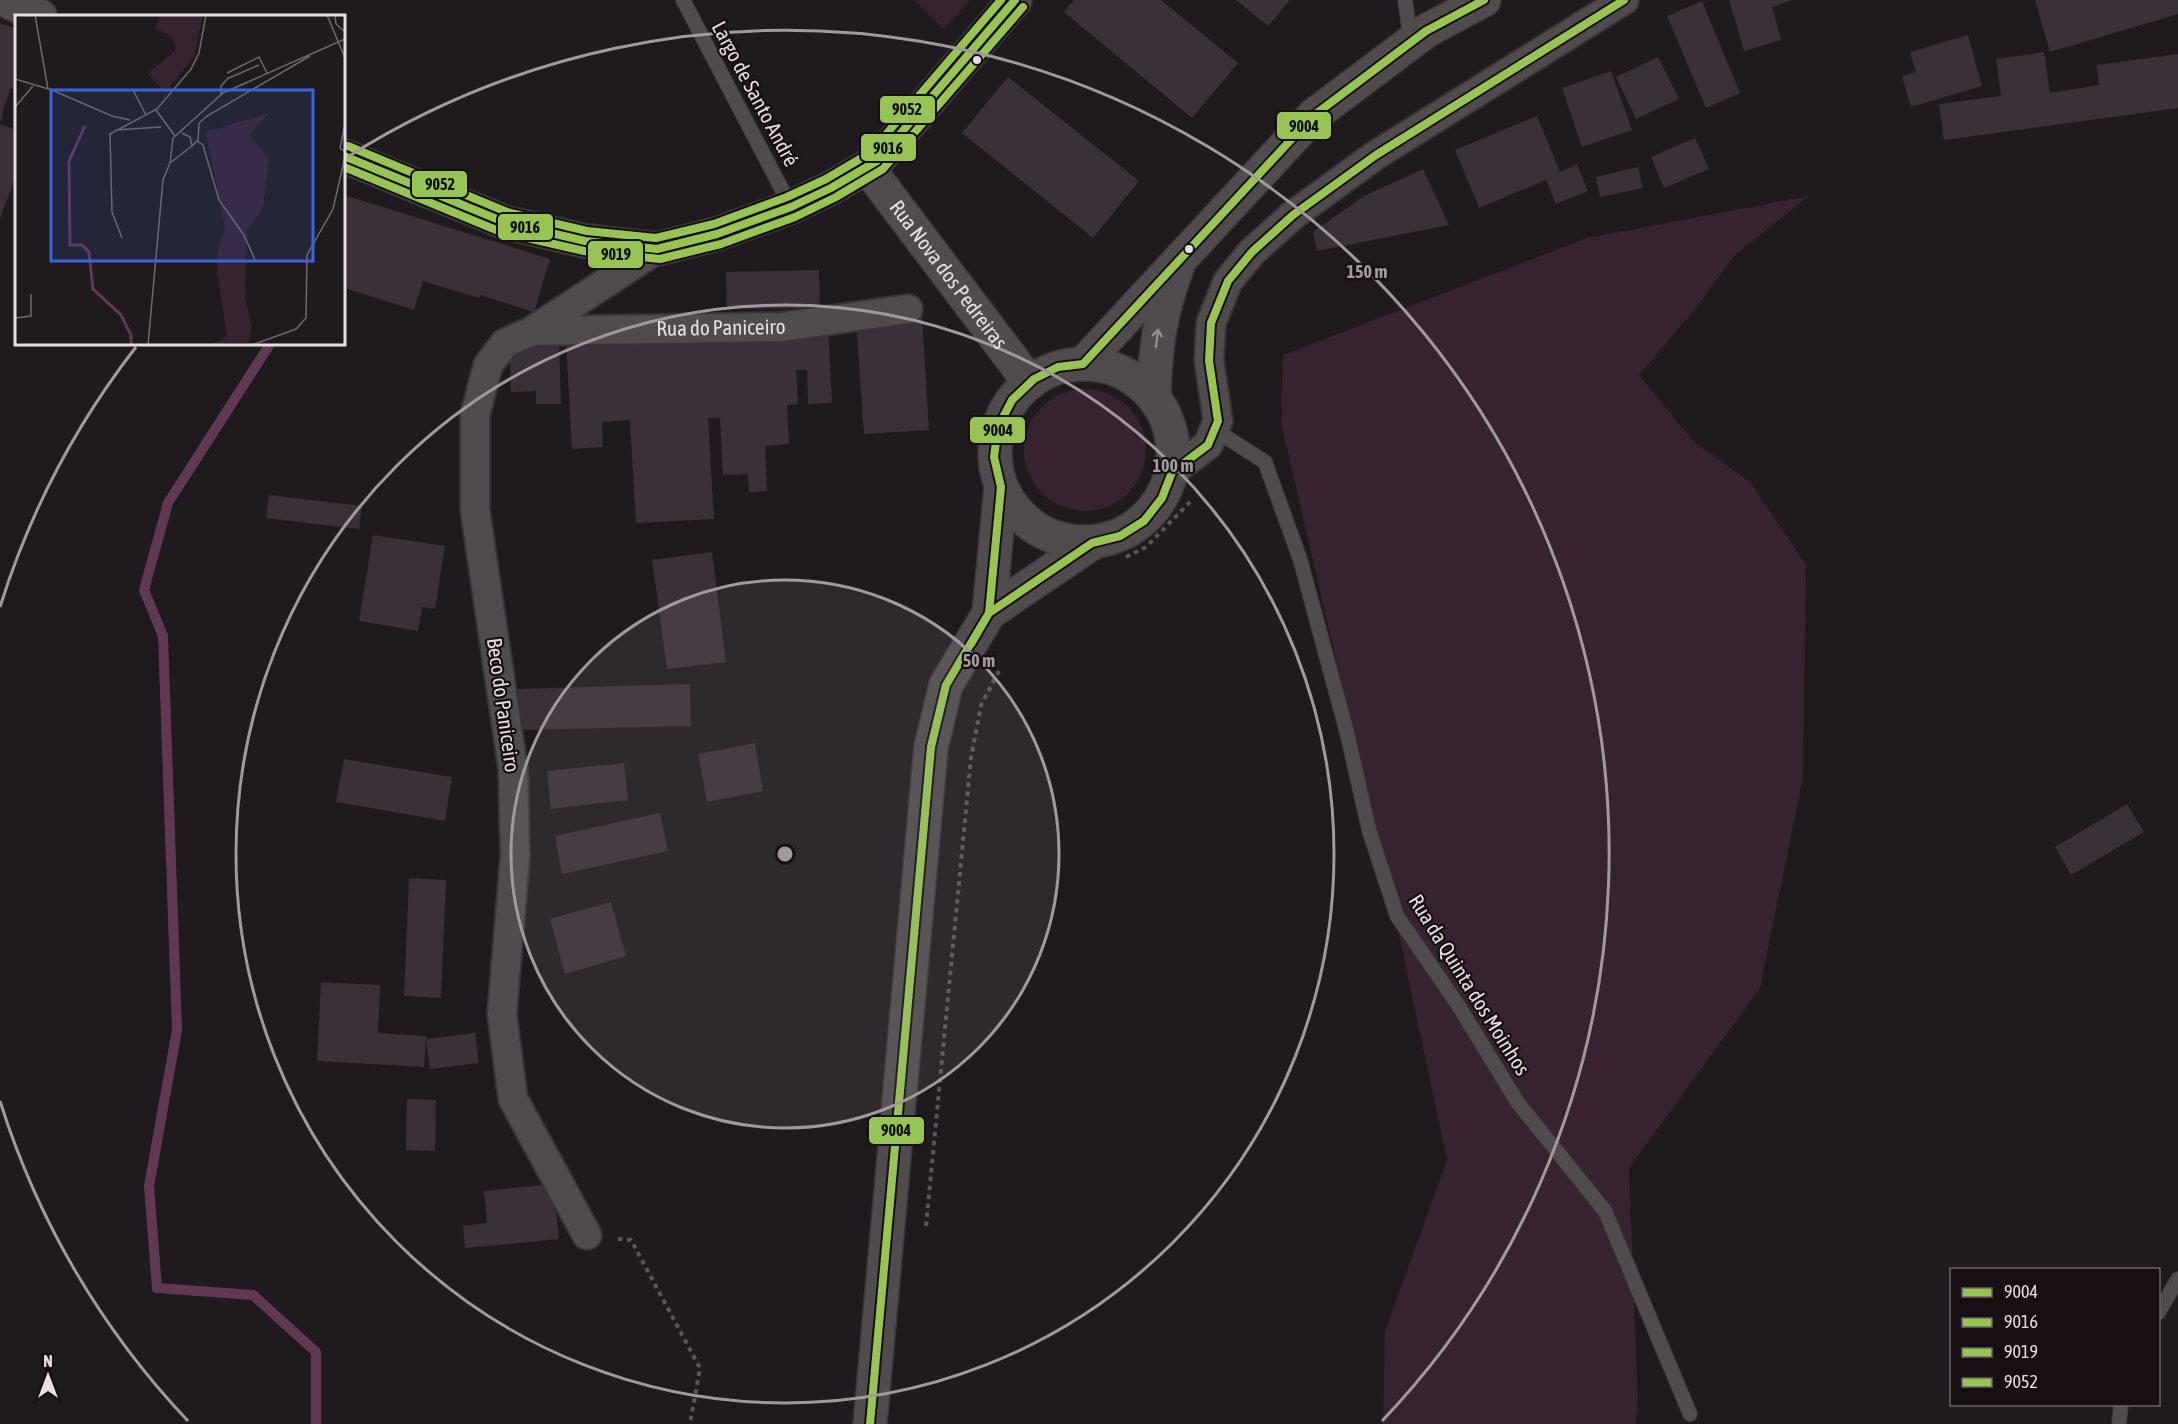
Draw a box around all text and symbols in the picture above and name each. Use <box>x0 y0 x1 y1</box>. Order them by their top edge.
inset map <box>15 15 345 345</box>
street label: Largo de Santo André <box>708 17 804 170</box>
unlabelled marker <box>971 54 983 66</box>
line badge: 9052 <box>879 95 936 124</box>
text: 9052 <box>892 100 922 118</box>
line badge: 9004 <box>1276 111 1332 140</box>
text: 9004 <box>1289 117 1320 135</box>
line badge: 9016 <box>860 133 917 162</box>
text: 9016 <box>873 139 904 157</box>
line badge: 9052 <box>411 170 468 198</box>
text: 9052 <box>425 175 455 193</box>
street label: Rua Nova dos Pedreiras <box>885 195 1013 353</box>
line badge: 9016 <box>497 213 554 241</box>
text: 9016 <box>510 218 541 236</box>
line badge: 9019 <box>587 240 644 269</box>
unlabelled marker <box>1183 243 1195 255</box>
text: 9019 <box>601 245 632 263</box>
text: 150 m <box>1347 261 1387 282</box>
street label: Rua do Paniceiro <box>656 314 786 340</box>
one-way arrow <box>1152 329 1163 349</box>
line badge: 9004 <box>969 416 1026 444</box>
text: 9004 <box>983 421 1014 439</box>
text: 100 m <box>1153 455 1193 476</box>
street label: Beco do Paniceiro <box>483 636 525 774</box>
text: 50 m <box>963 650 995 671</box>
centre of rings <box>775 844 795 864</box>
street label: Rua da Quinta dos Moinhos <box>1404 890 1535 1079</box>
line badge: 9004 <box>868 1116 925 1145</box>
text: 9004 <box>881 1121 912 1139</box>
legend <box>1950 1268 2160 1406</box>
text: 9004 <box>2004 1281 2038 1302</box>
text: 9016 <box>2004 1311 2038 1332</box>
text: 9019 <box>2004 1341 2038 1362</box>
north arrow <box>18 1346 78 1406</box>
text: N <box>43 1352 53 1370</box>
text: 9052 <box>2004 1371 2038 1392</box>

